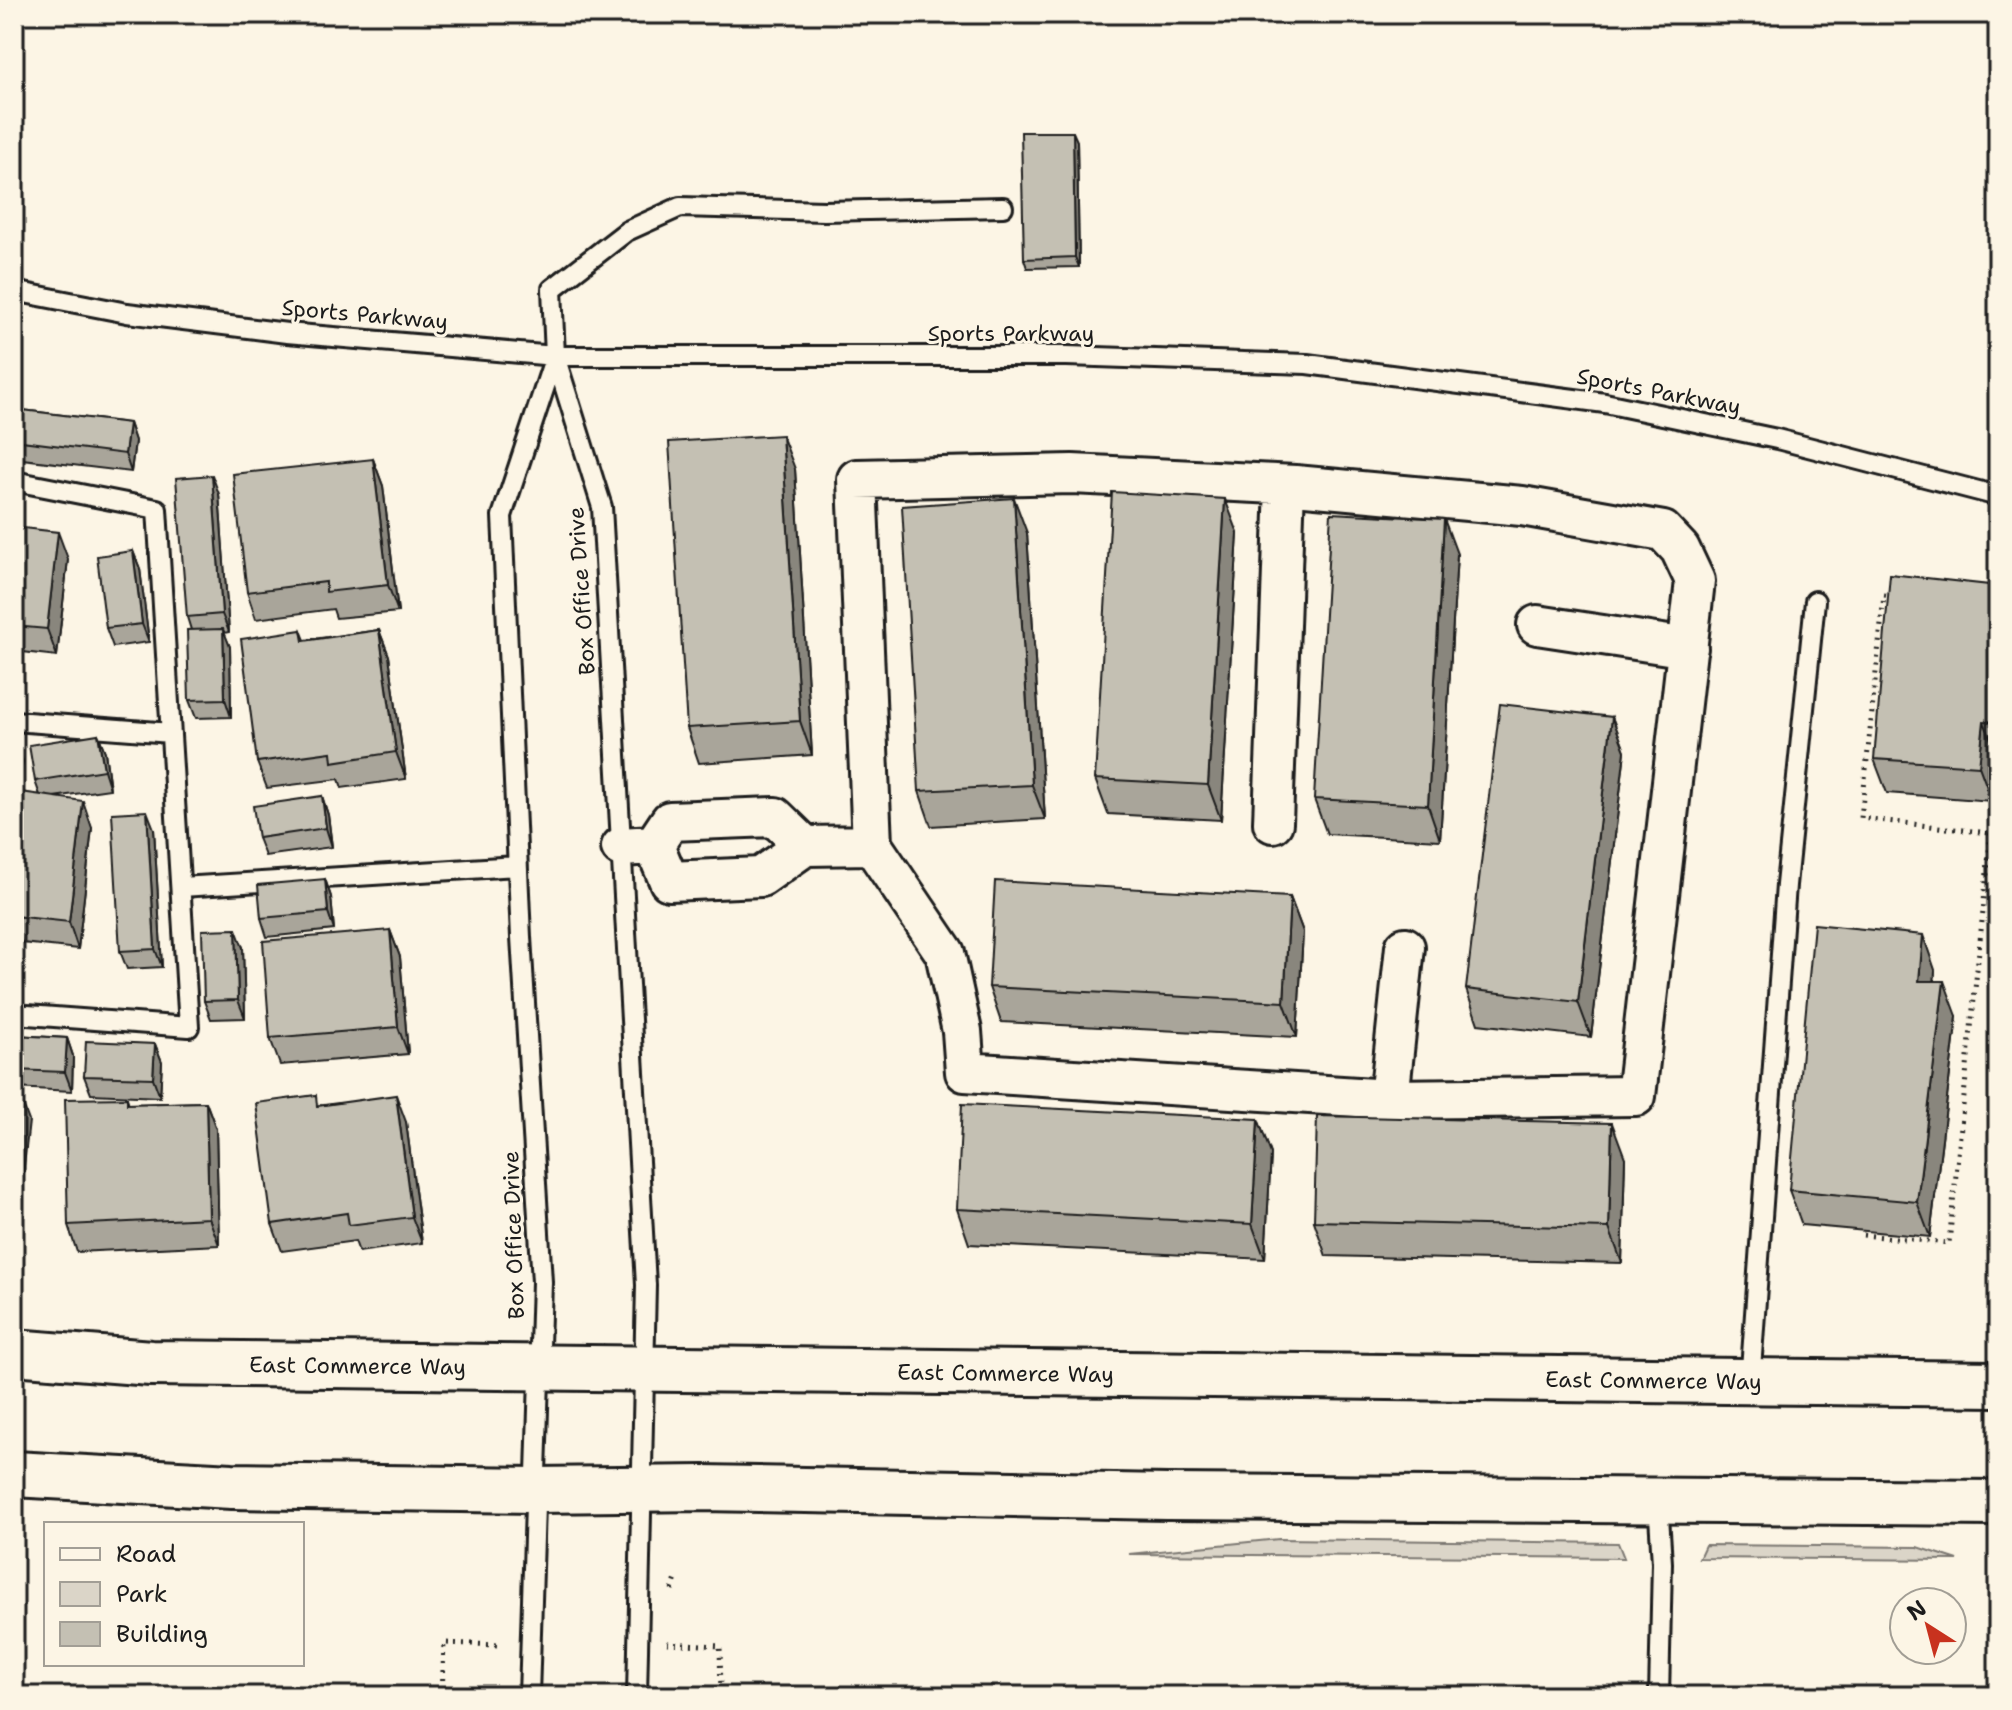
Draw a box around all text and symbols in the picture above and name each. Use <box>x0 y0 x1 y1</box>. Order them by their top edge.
street label: Sports Parkway <box>281 293 449 336</box>
street label: Sports Parkway <box>928 319 1094 348</box>
street label: Sports Parkway <box>1574 361 1743 422</box>
street label: Box Office Drive <box>561 506 602 676</box>
street label: Box Office Drive <box>496 1150 531 1320</box>
street label: East Commerce Way <box>249 1350 466 1382</box>
street label: East Commerce Way <box>897 1357 1114 1389</box>
street label: East Commerce Way <box>1545 1365 1762 1396</box>
legend <box>44 1522 304 1666</box>
text: Road <box>116 1538 176 1570</box>
text: Park <box>116 1578 168 1610</box>
north arrow <box>1888 1586 1968 1666</box>
text: N <box>1901 1593 1932 1627</box>
text: Building <box>116 1618 208 1650</box>

